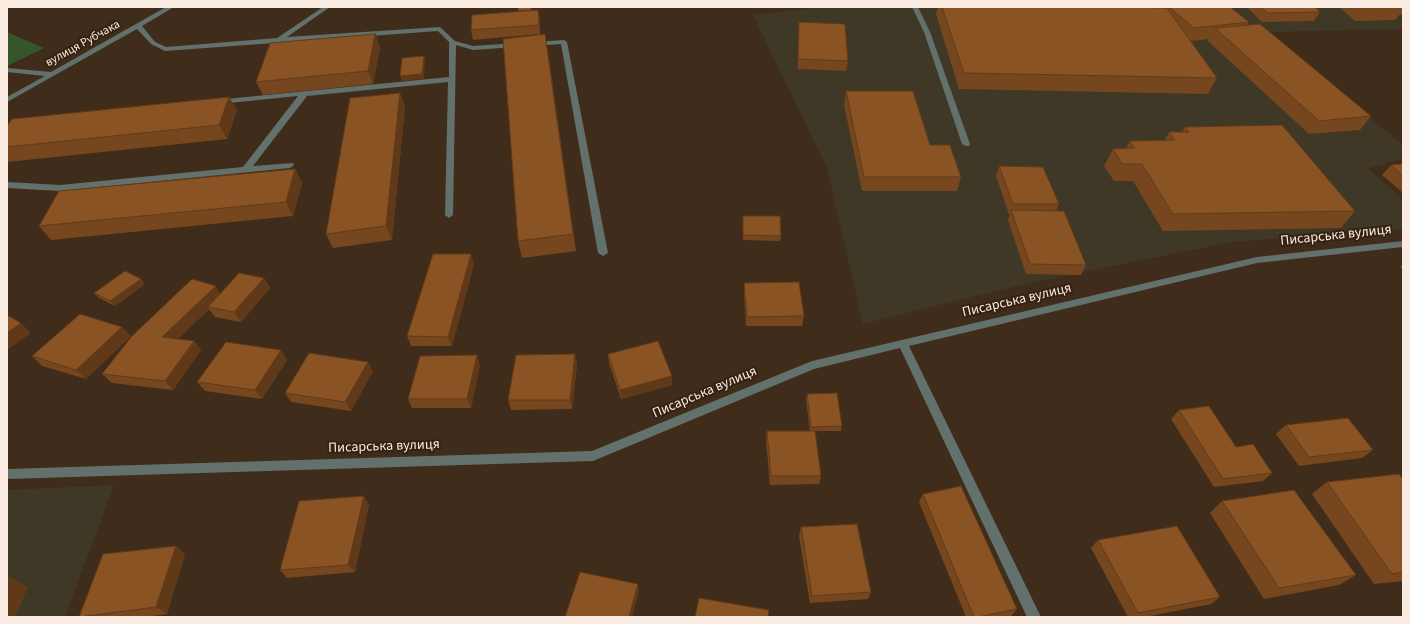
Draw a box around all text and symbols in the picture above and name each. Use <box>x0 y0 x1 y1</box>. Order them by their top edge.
street label: вулиця Рубчака <box>43 18 123 70</box>
street label: Писарська вулиця <box>1280 222 1392 250</box>
street label: Писарська вулиця <box>961 280 1073 322</box>
street label: Писарська вулиця <box>650 363 760 423</box>
street label: Писарська вулиця <box>328 437 440 457</box>

